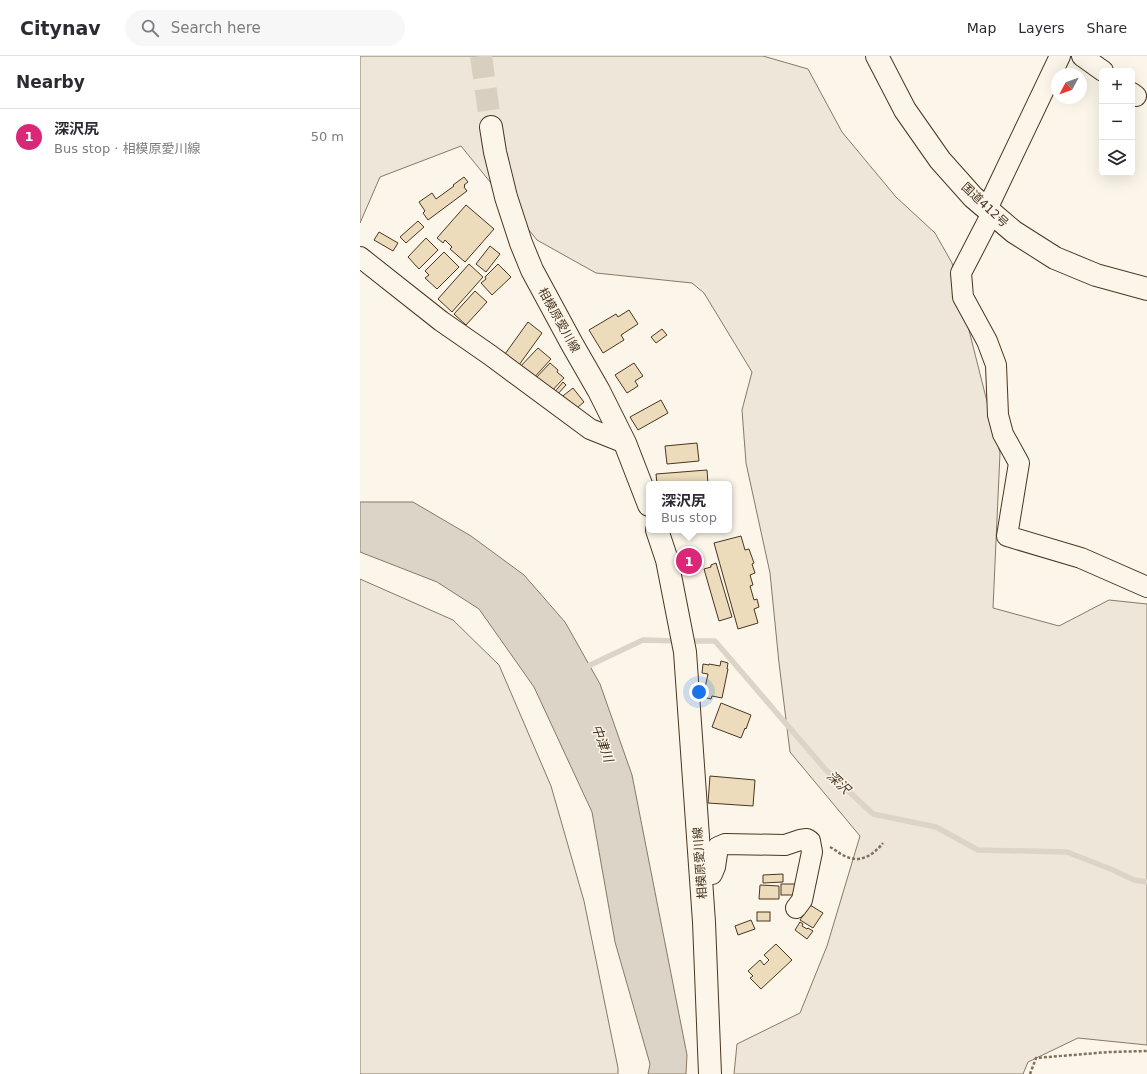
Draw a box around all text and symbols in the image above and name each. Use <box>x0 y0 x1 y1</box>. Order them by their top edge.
search box <box>125 10 405 46</box>
text: Citynav <box>20 17 101 39</box>
icon: search <box>139 17 161 39</box>
text: Search here <box>171 19 261 37</box>
text: Map <box>967 20 996 36</box>
text: Layers <box>1018 20 1065 36</box>
text: Share <box>1087 20 1127 36</box>
north arrow <box>1051 68 1087 104</box>
map controls <box>1099 68 1135 176</box>
button: + <box>1099 68 1135 104</box>
text: Nearby <box>16 72 85 92</box>
button: − <box>1099 104 1135 140</box>
text: 深沢尻 <box>54 120 99 138</box>
text: 1 <box>24 129 34 144</box>
text: 50 m <box>311 129 344 144</box>
button: layers <box>1099 140 1135 176</box>
text: Bus stop · 相模原愛川線 <box>54 141 201 156</box>
street label: 国道412号 <box>959 180 1011 230</box>
street label: 相模原愛川線 <box>535 285 583 355</box>
popup <box>646 481 732 533</box>
text: 深沢尻 <box>661 492 706 510</box>
text: Bus stop <box>661 510 717 525</box>
pin: 1 <box>676 546 702 576</box>
your location <box>689 682 709 702</box>
water label: 中津川 <box>589 722 617 766</box>
water label: 深沢 <box>824 768 855 798</box>
street label: 相模原愛川線 <box>691 827 709 899</box>

